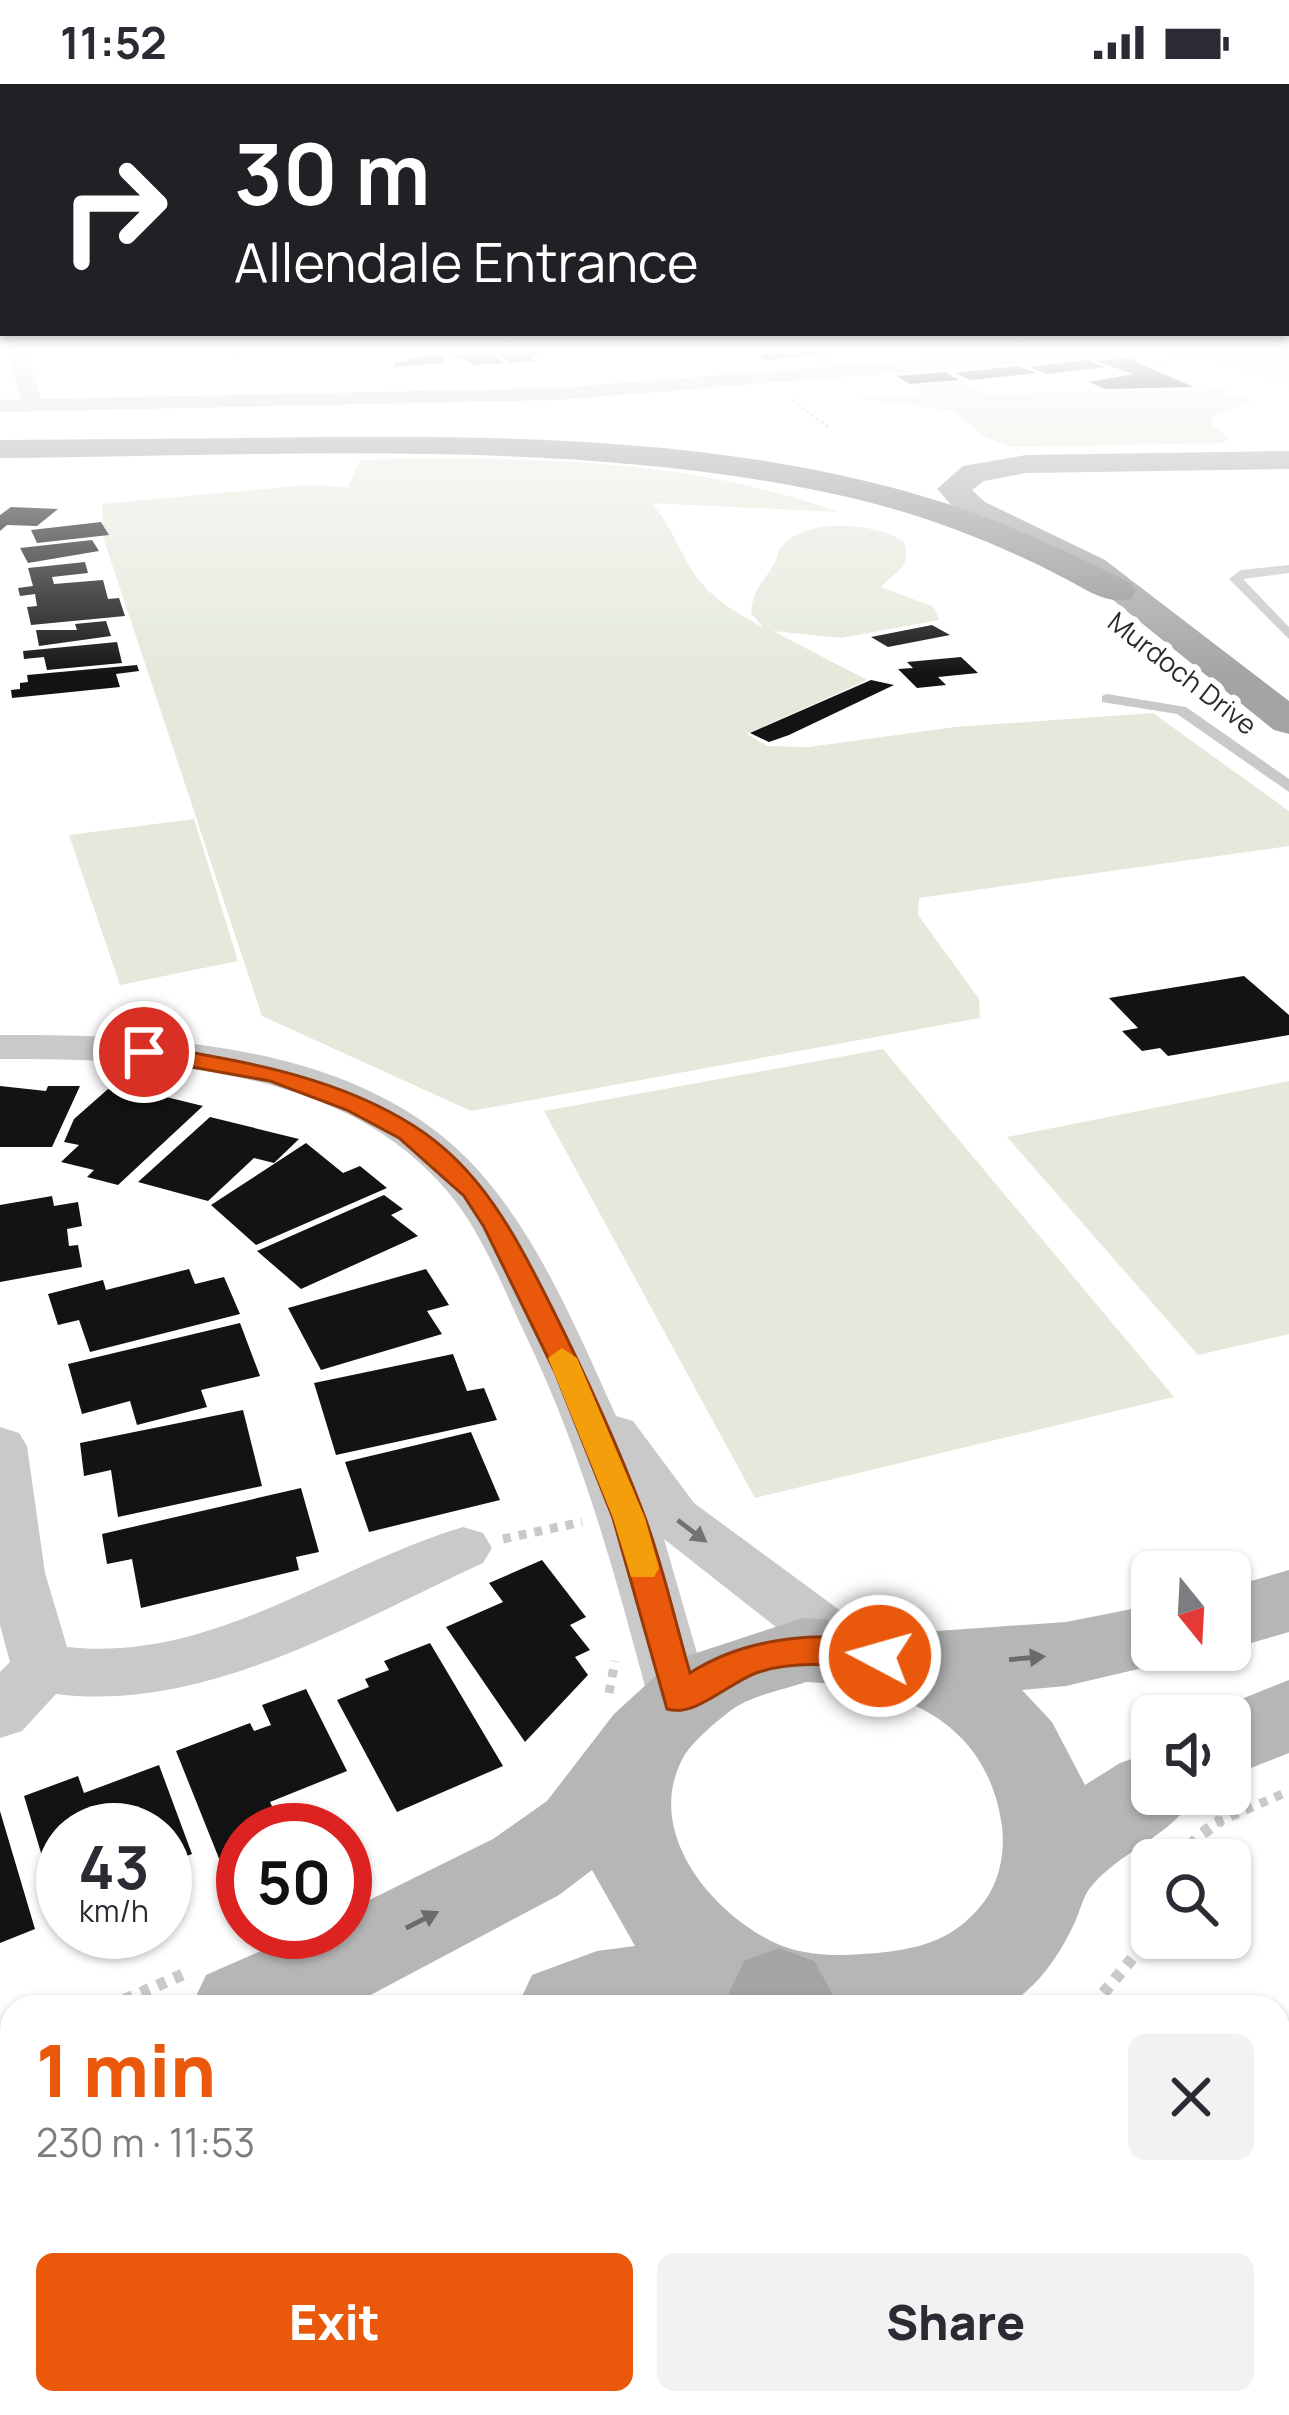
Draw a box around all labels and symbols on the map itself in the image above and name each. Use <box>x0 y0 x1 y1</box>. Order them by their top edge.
street label: Murdoch Drive <box>1101 603 1265 743</box>
pin <box>93 1001 195 1103</box>
one-way arrow <box>676 1518 707 1542</box>
north arrow <box>1131 1551 1251 1671</box>
position arrow <box>817 1593 943 1719</box>
one-way arrow <box>1009 1648 1046 1667</box>
speed limit sign: 50 <box>216 1803 372 1959</box>
one-way arrow <box>404 1911 439 1931</box>

